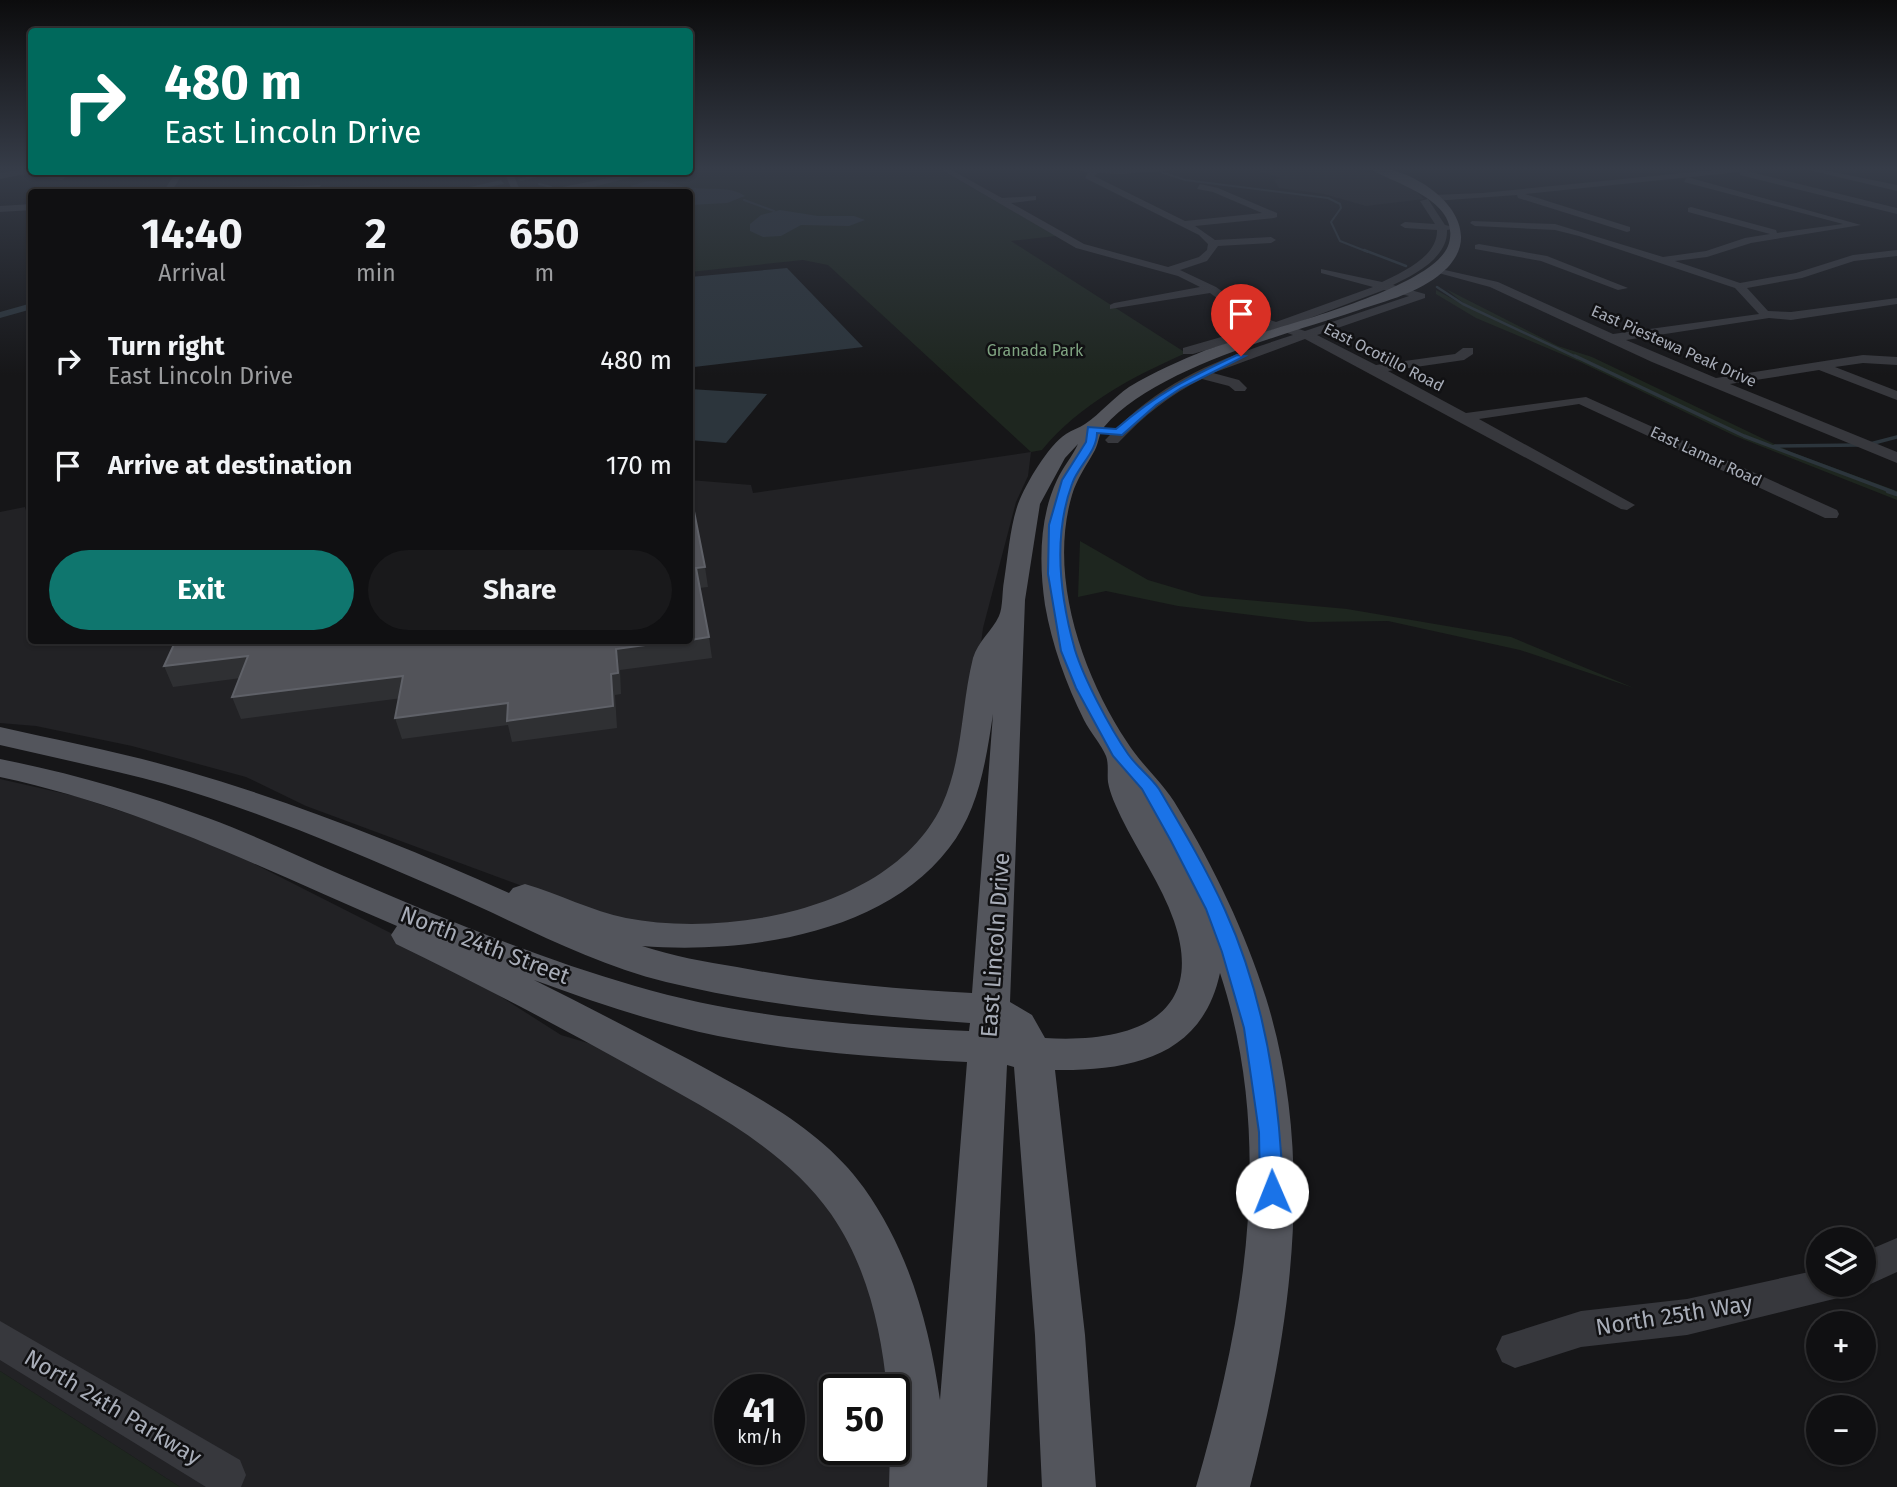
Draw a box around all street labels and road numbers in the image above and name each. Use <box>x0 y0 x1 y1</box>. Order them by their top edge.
street label: East Piestewa Peak Drive <box>1588 301 1760 391</box>
street label: East Ocotillo Road <box>1321 319 1447 395</box>
street label: East Lamar Road <box>1647 422 1765 490</box>
street label: East Lincoln Drive <box>975 852 1015 1038</box>
street label: North 24th Street <box>396 900 574 990</box>
street label: North 25th Way <box>1594 1289 1755 1341</box>
street label: North 24th Parkway <box>19 1343 207 1471</box>

